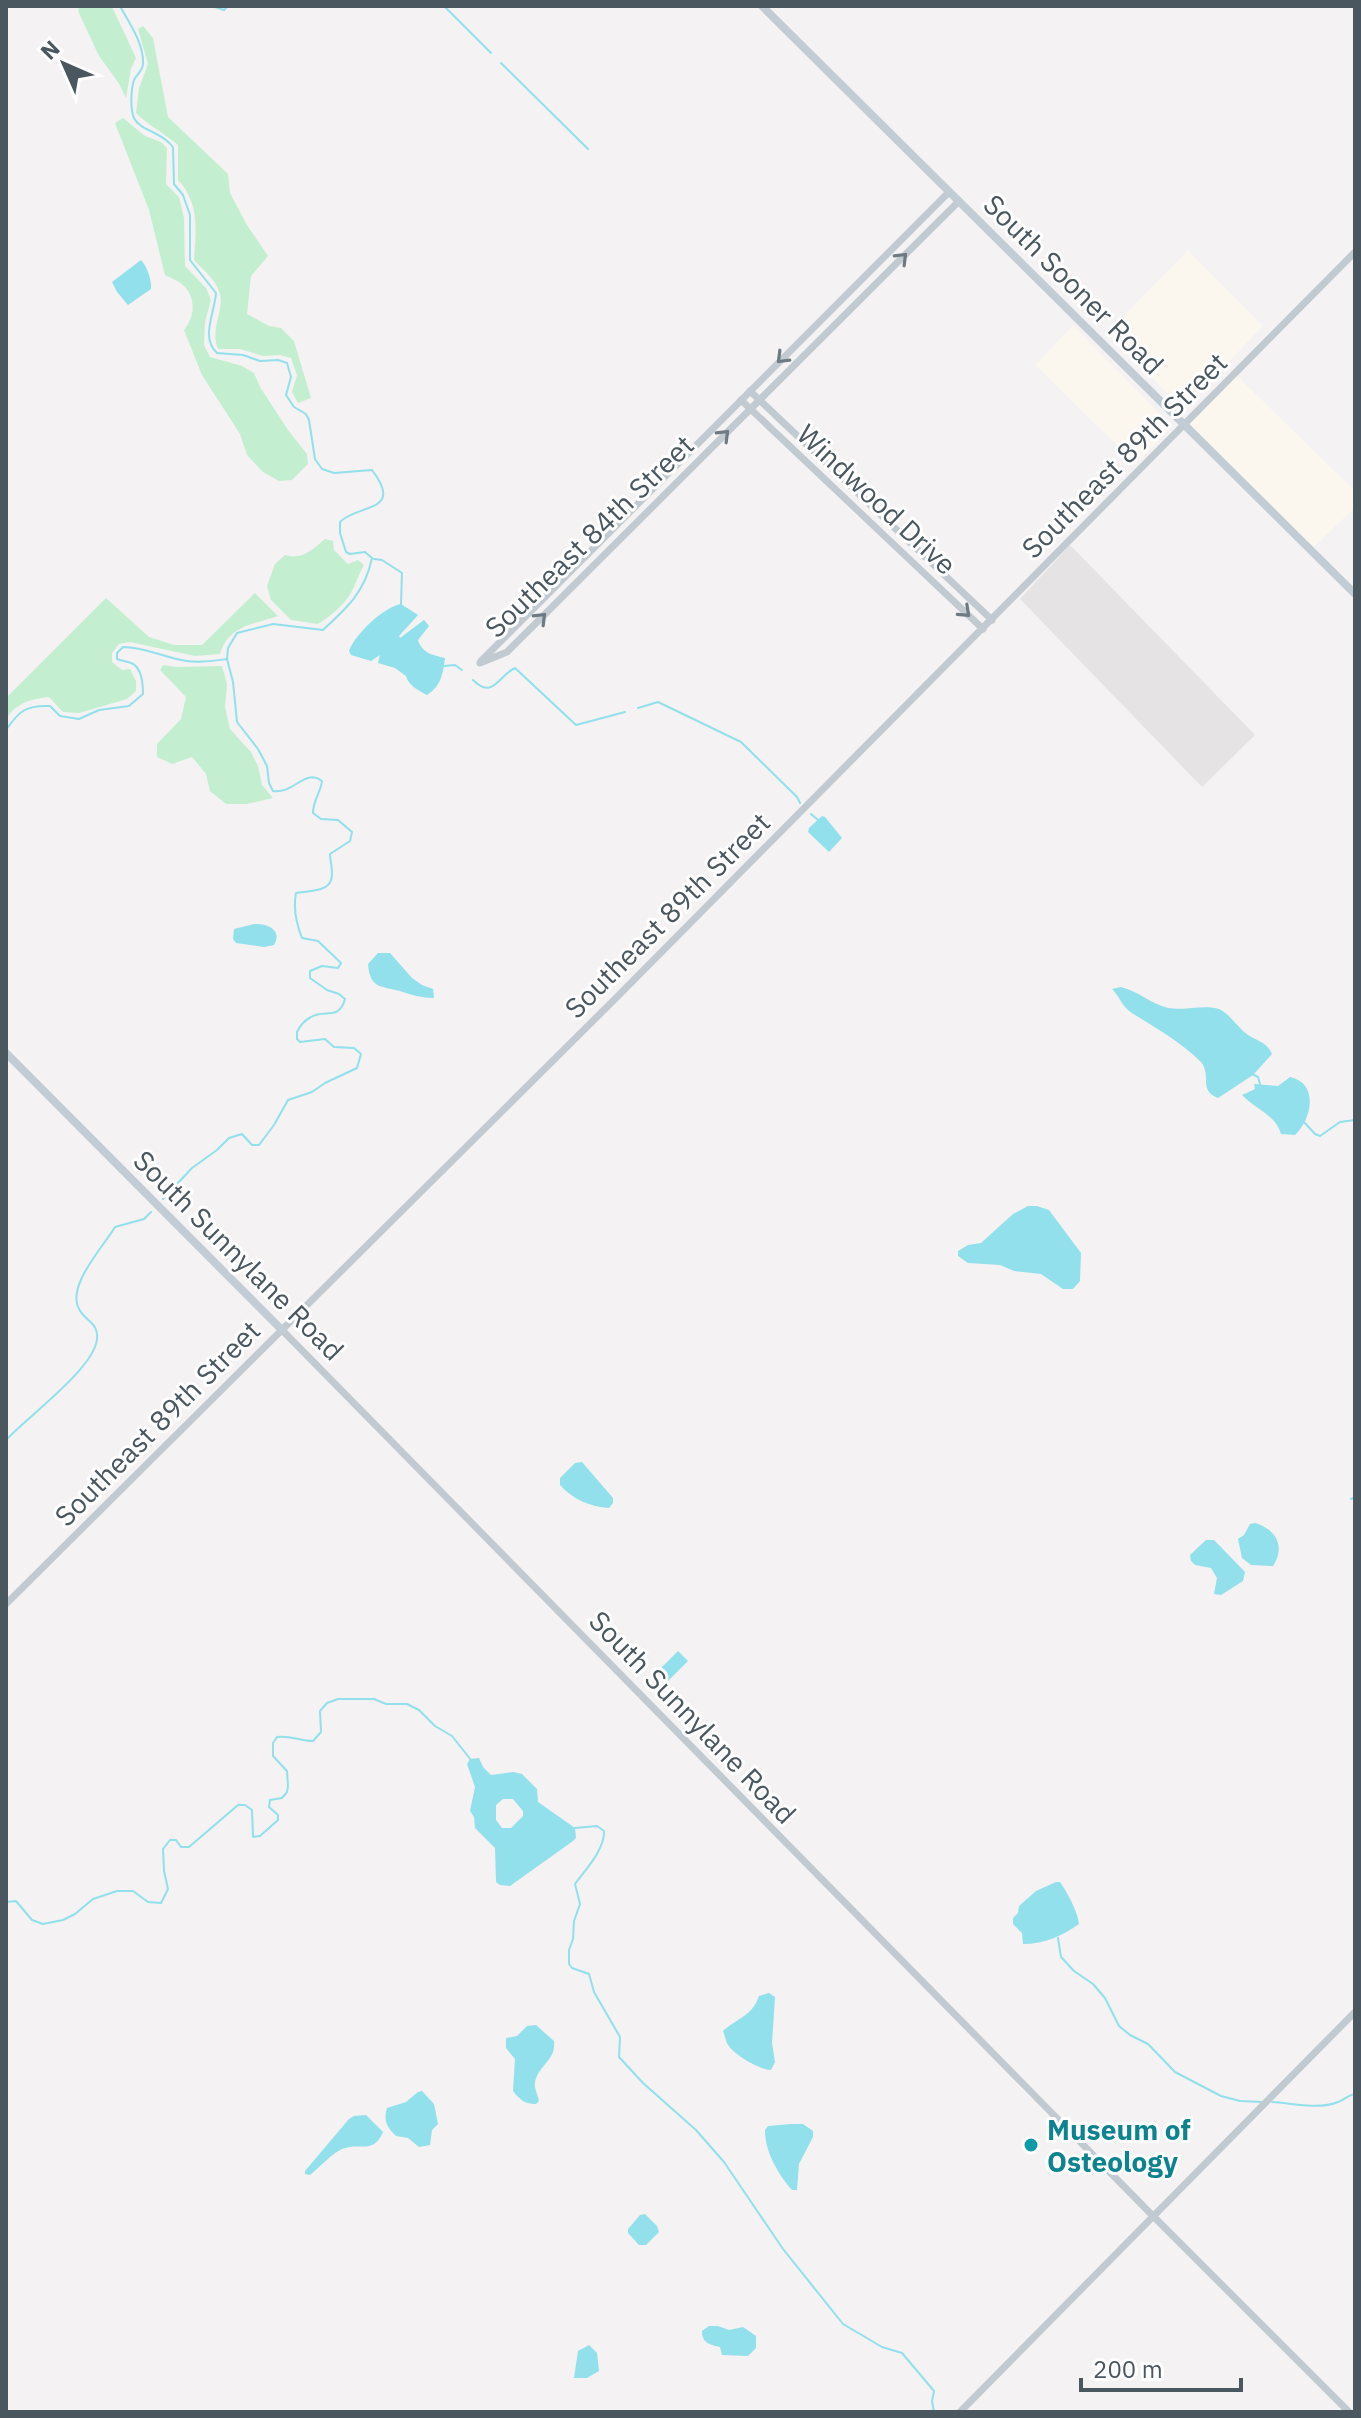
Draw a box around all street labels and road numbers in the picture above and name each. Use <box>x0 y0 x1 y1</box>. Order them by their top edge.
street label: South Sooner Road <box>976 186 1172 382</box>
street label: Southeast 89th Street <box>1013 344 1235 566</box>
street label: Windwood Drive <box>790 416 964 582</box>
street label: Southeast 84th Street <box>477 427 701 645</box>
street label: Southeast 89th Street <box>556 804 778 1026</box>
street label: South Sunnylane Road <box>126 1142 352 1368</box>
street label: Southeast 89th Street <box>46 1312 268 1534</box>
street label: South Sunnylane Road <box>581 1602 805 1832</box>

